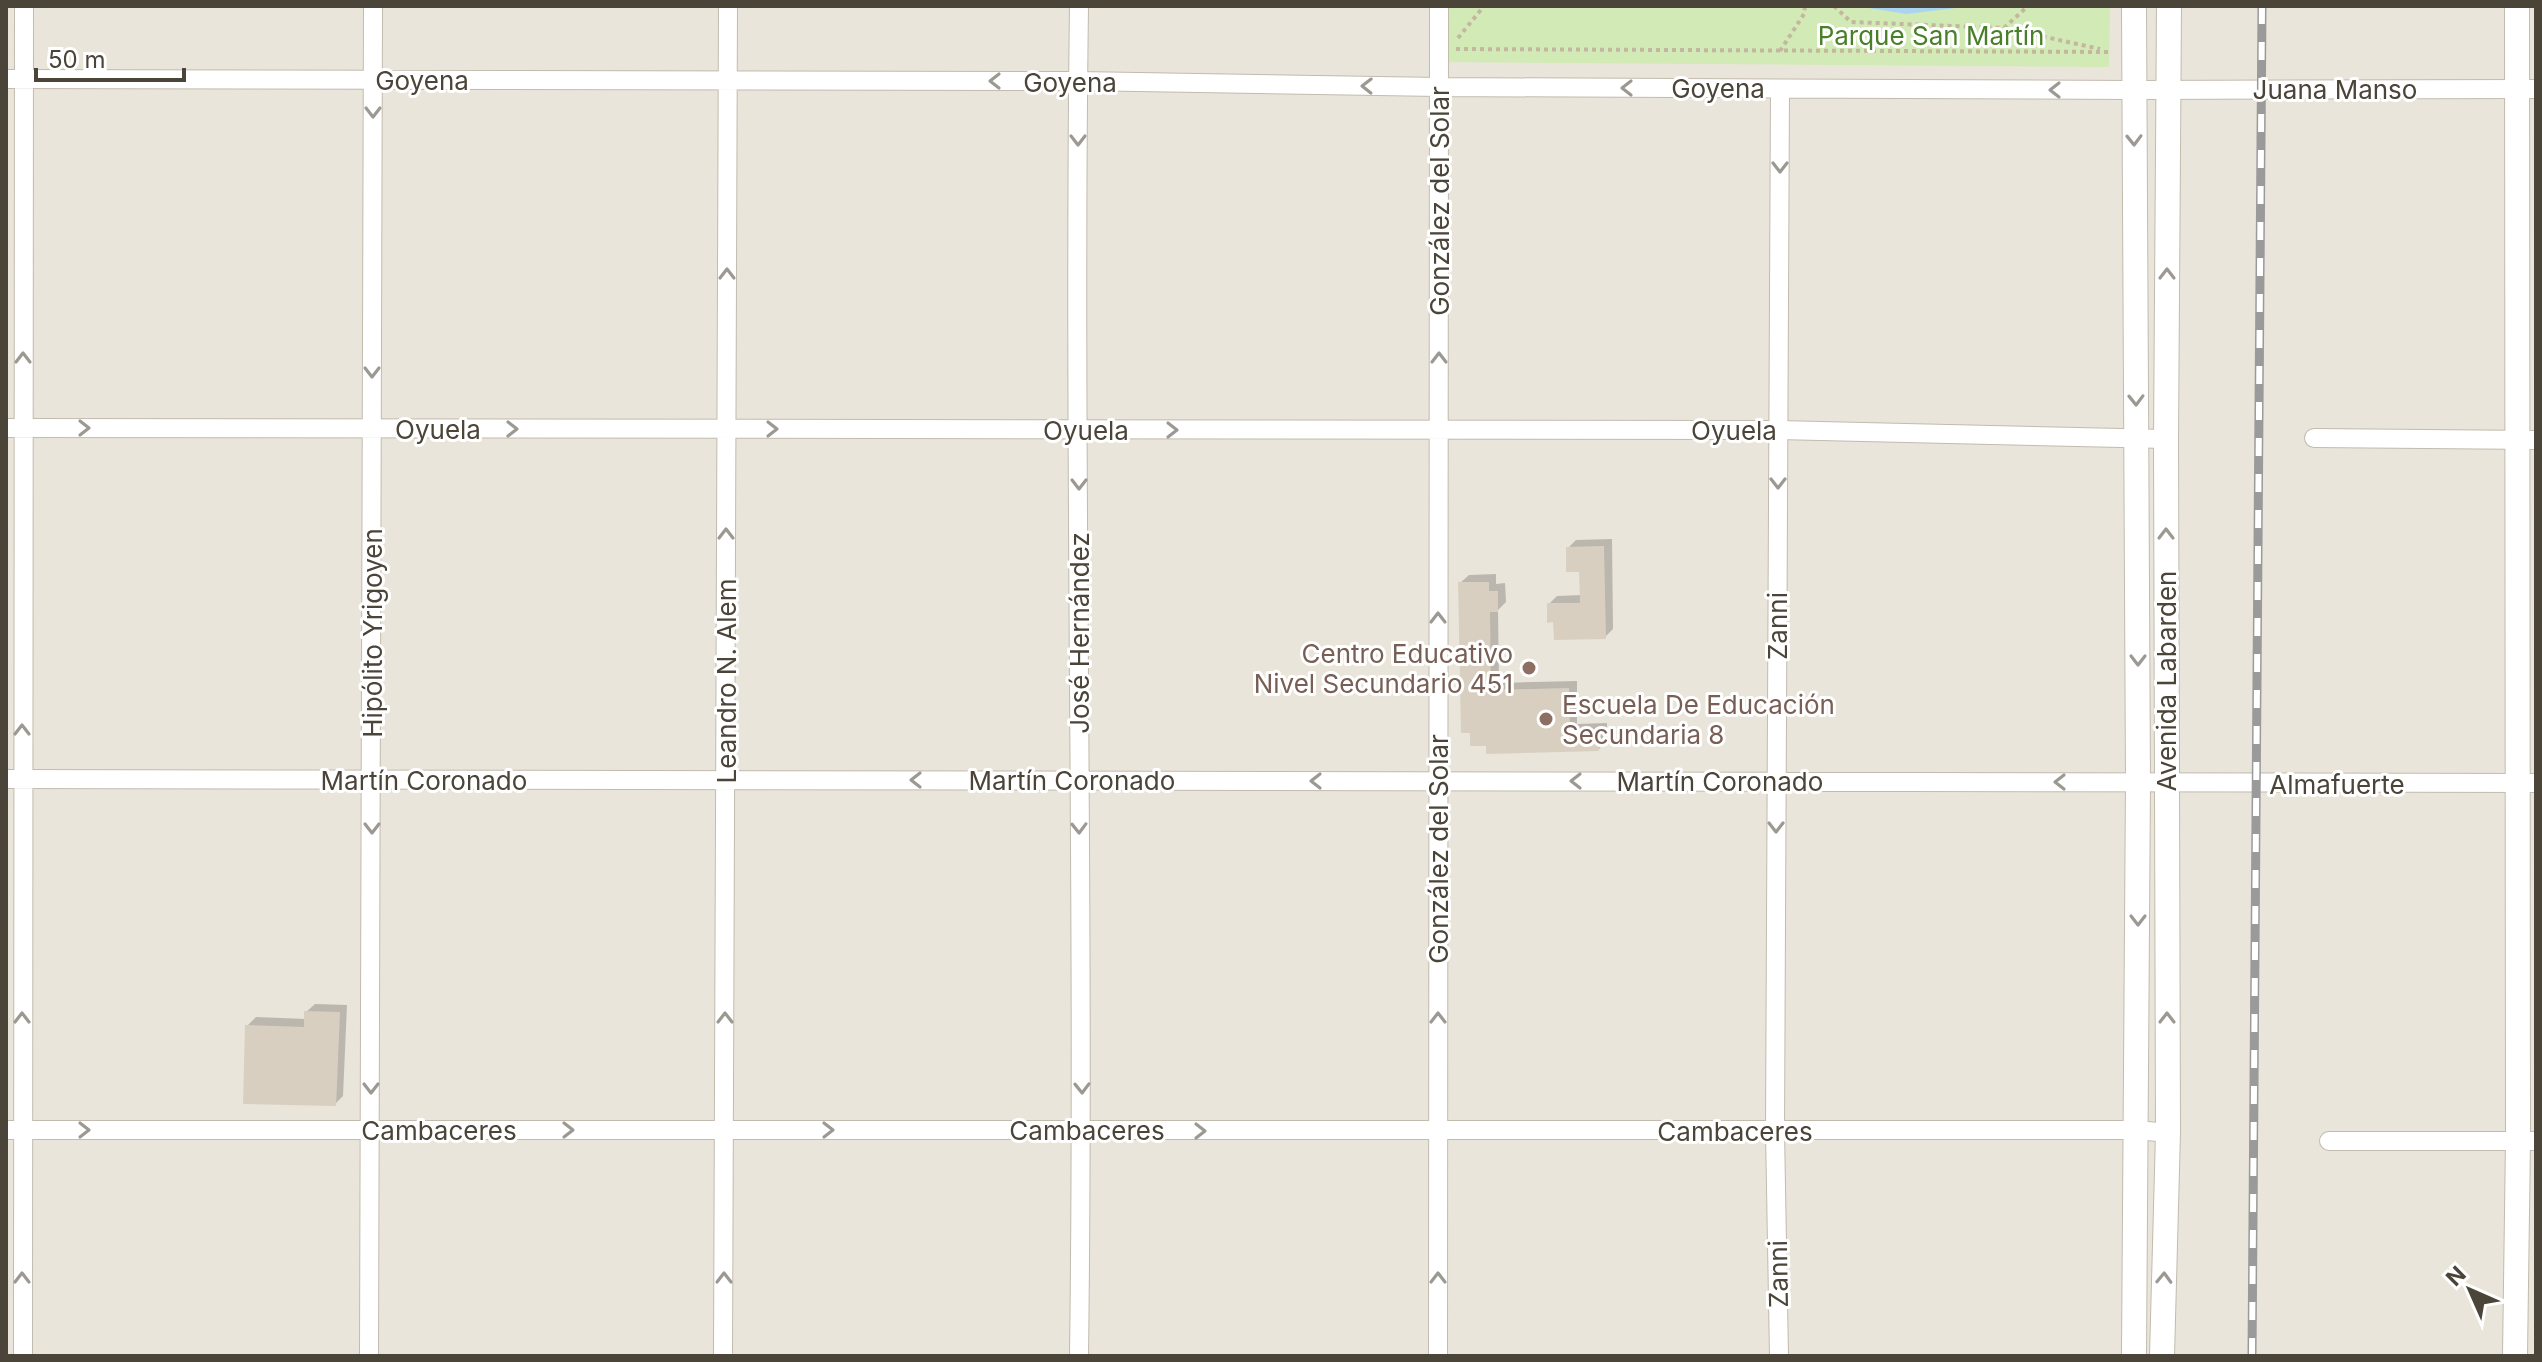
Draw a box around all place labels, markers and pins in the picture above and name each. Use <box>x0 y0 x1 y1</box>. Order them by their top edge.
place label: Centro Educativo Nivel Secundario 451 <box>1254 638 1513 699</box>
marker: Centro Educativo Nivel Secundario 451 <box>1520 659 1538 677</box>
place label: Escuela De Educación Secundaria 8 <box>1562 689 1835 750</box>
marker: Escuela De Educación Secundaria 8 <box>1537 710 1555 728</box>

